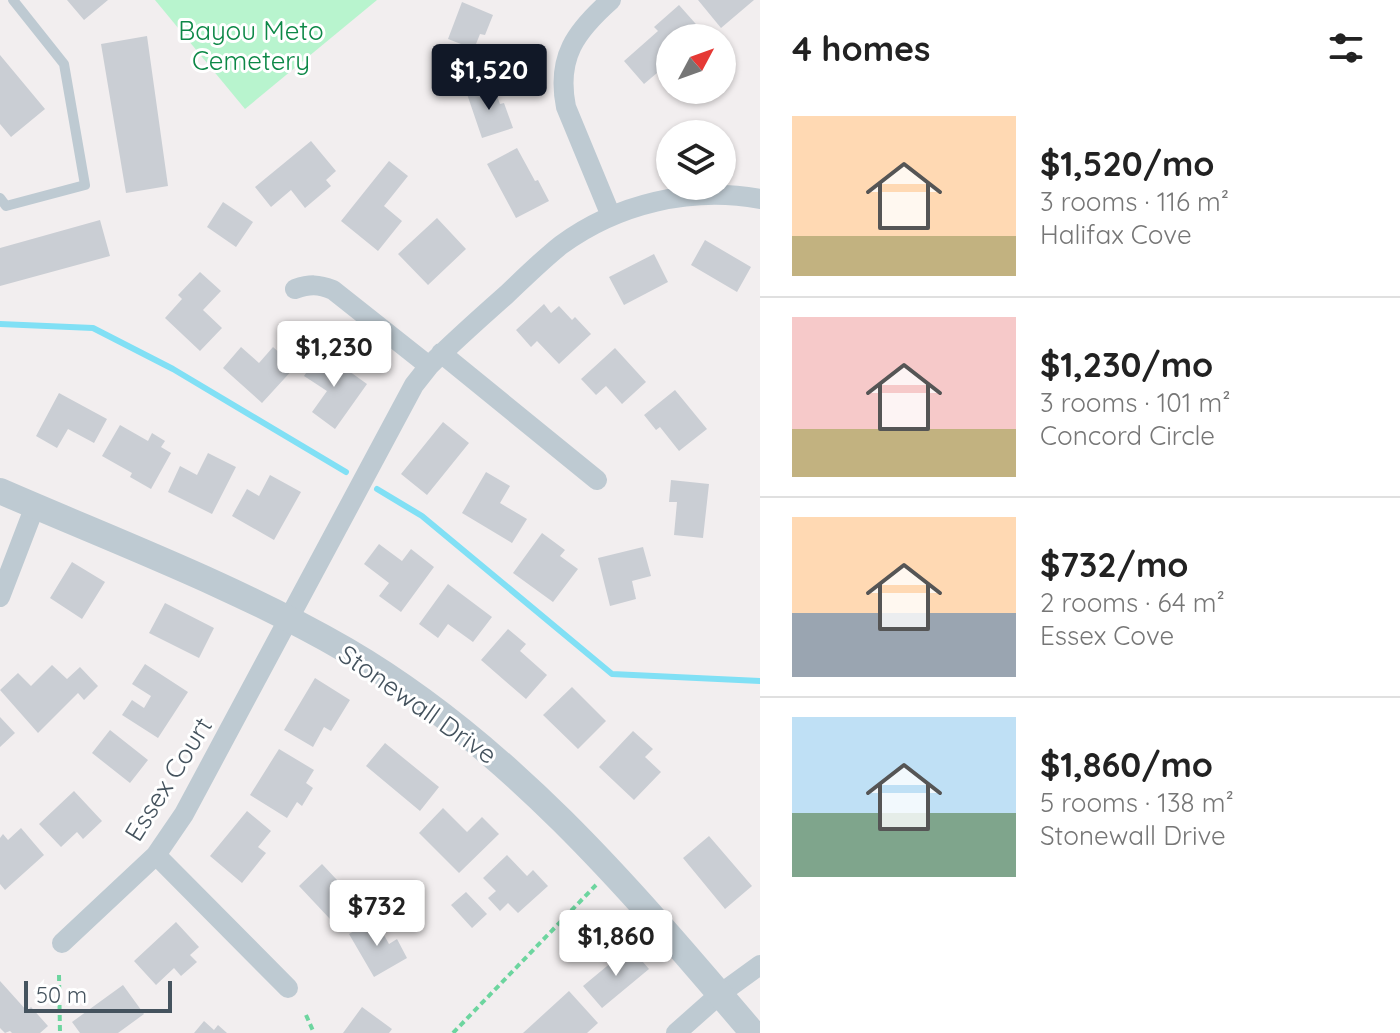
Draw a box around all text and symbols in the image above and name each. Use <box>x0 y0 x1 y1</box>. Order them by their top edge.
park label: Bayou Meto Cemetery <box>178 14 324 77</box>
north arrow <box>656 24 736 104</box>
map controls <box>656 24 736 200</box>
icon: filters <box>1324 26 1368 70</box>
text: 4 homes <box>792 27 930 70</box>
pin: $1,520 <box>424 44 554 112</box>
text: $1,520 <box>450 53 528 86</box>
button: layers <box>656 120 736 200</box>
text: $1,520/mo <box>1040 142 1215 185</box>
icon: home <box>856 148 952 244</box>
text: 3 rooms · 116 m² <box>1040 185 1229 218</box>
text: Halifax Cove <box>1040 218 1192 251</box>
pin: $1,230 <box>269 321 399 389</box>
text: $1,230 <box>295 330 373 363</box>
text: $1,230/mo <box>1040 343 1213 386</box>
icon: home <box>856 349 952 445</box>
text: 3 rooms · 101 m² <box>1040 386 1231 419</box>
text: Concord Circle <box>1040 419 1215 452</box>
text: $732/mo <box>1040 543 1188 586</box>
icon: home <box>856 549 952 645</box>
text: 2 rooms · 64 m² <box>1040 586 1225 619</box>
text: Essex Cove <box>1040 619 1174 652</box>
street label: Stonewall Drive <box>332 637 504 771</box>
street label: Essex Court <box>117 711 219 847</box>
text: $1,860/mo <box>1040 743 1213 786</box>
icon: home <box>856 749 952 845</box>
text: 5 rooms · 138 m² <box>1040 786 1234 819</box>
text: Stonewall Drive <box>1040 819 1226 852</box>
pin: $732 <box>330 880 424 948</box>
text: $732 <box>348 889 406 922</box>
pin: $1,860 <box>551 910 681 978</box>
text: $1,860 <box>577 919 655 952</box>
scale bar <box>24 977 172 1013</box>
text: 50 m <box>36 981 87 1009</box>

